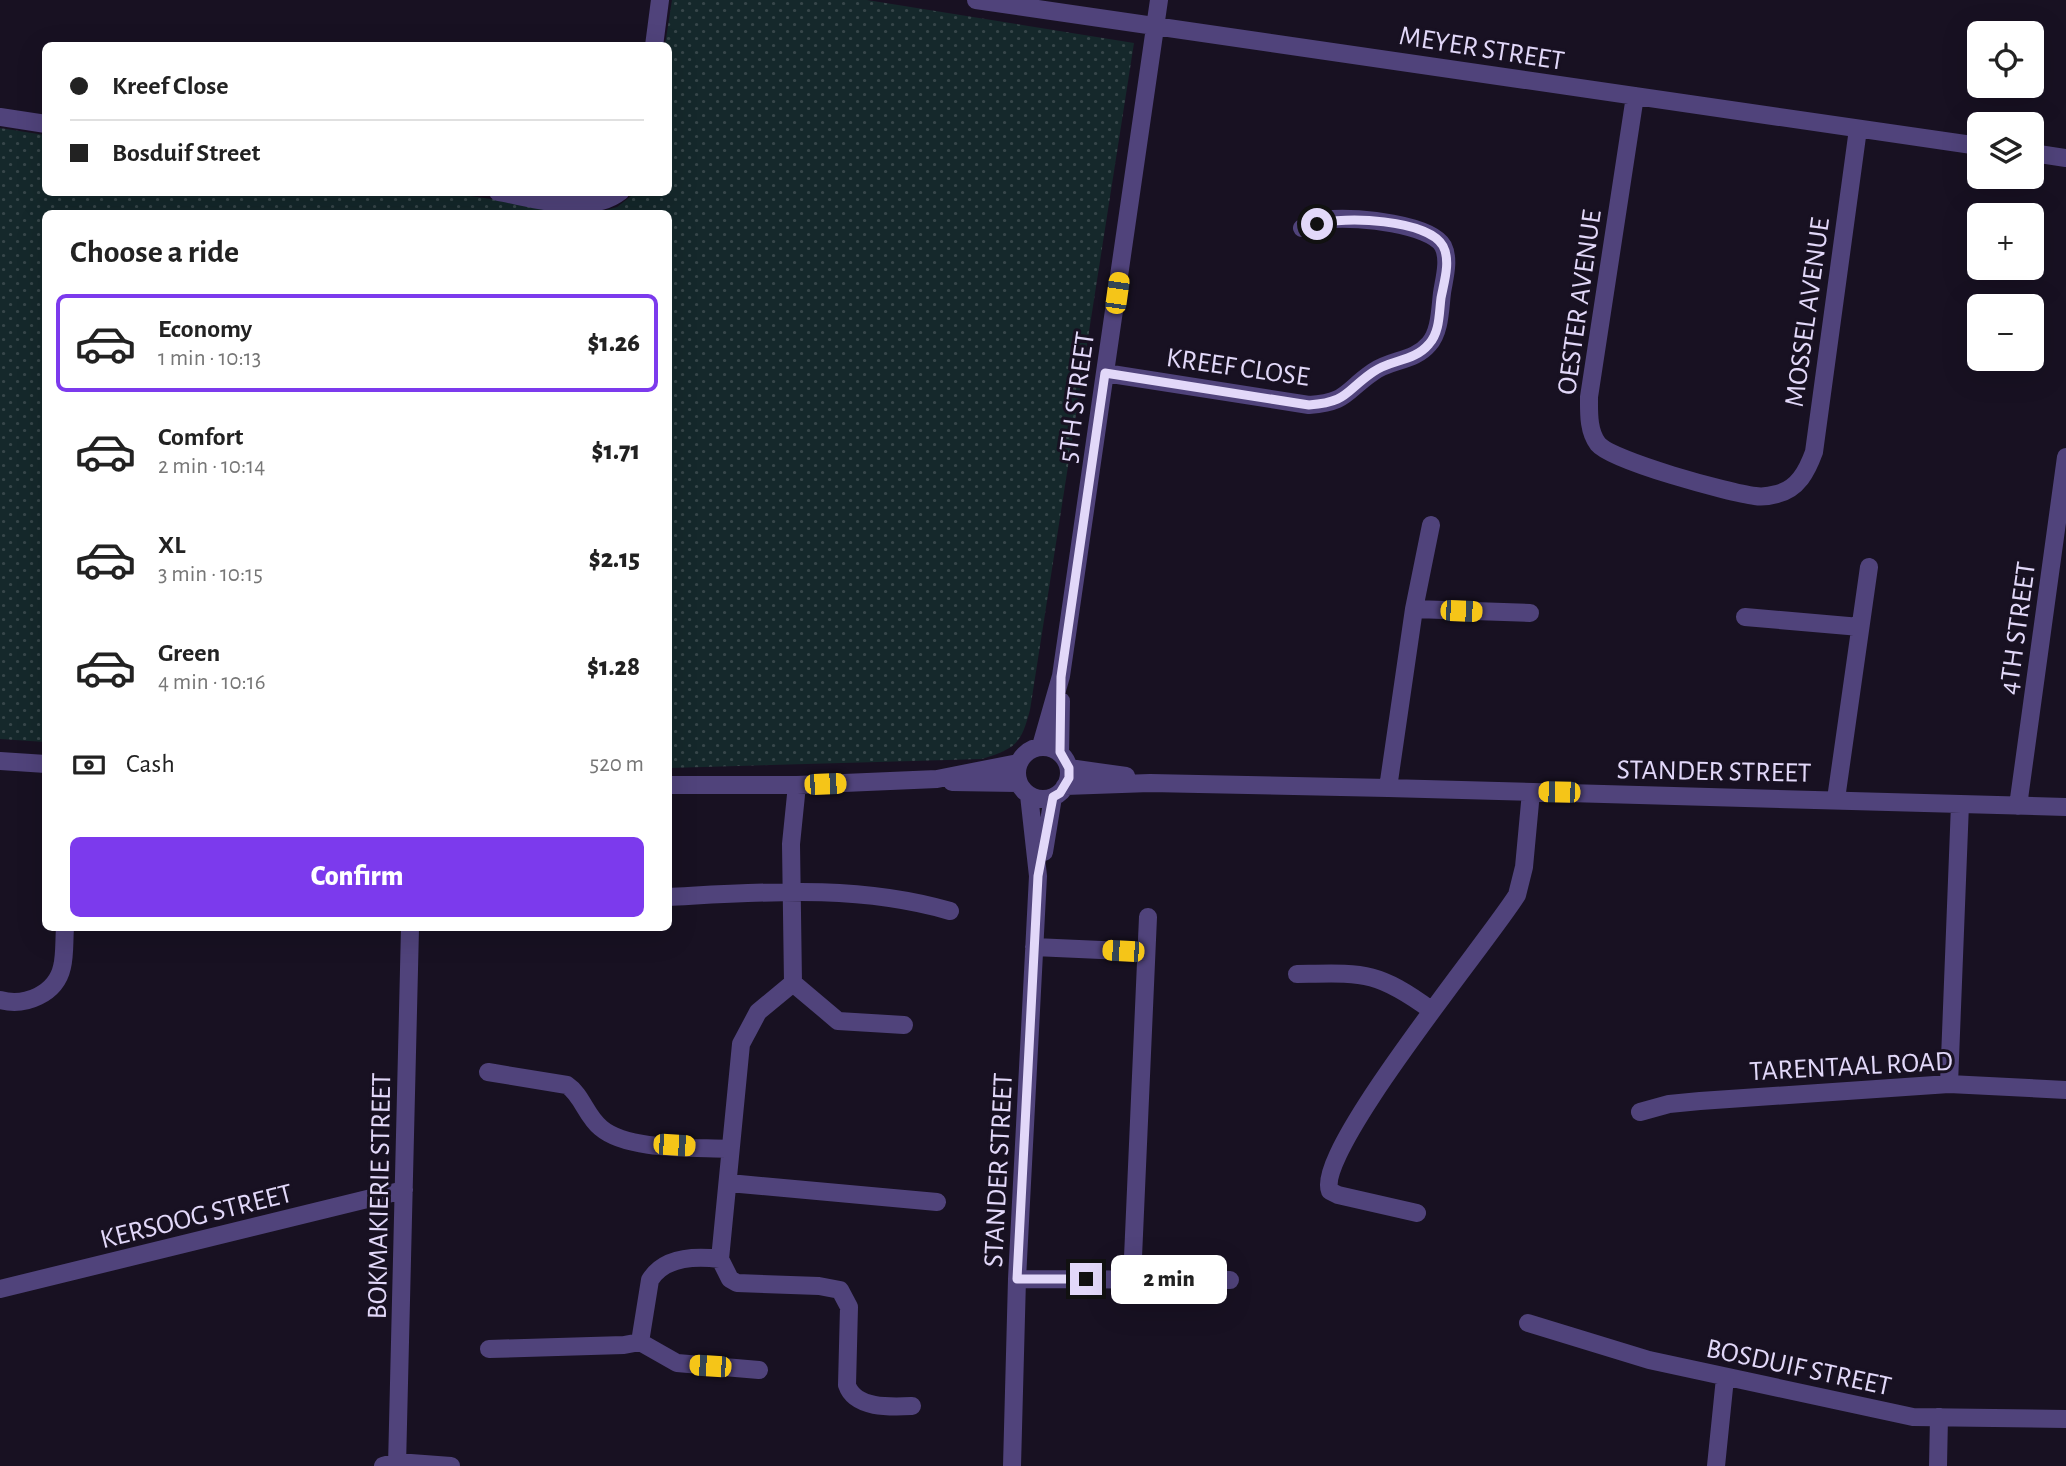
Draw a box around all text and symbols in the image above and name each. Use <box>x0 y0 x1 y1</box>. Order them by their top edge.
map controls <box>1967 21 2044 371</box>
button: locate <box>1967 21 2044 98</box>
street label: MEYER STREET <box>1397 22 1567 76</box>
text: Kreef Close <box>112 73 229 99</box>
button: layers <box>1967 112 2044 189</box>
text: Bosduif Street <box>112 140 260 166</box>
button: + <box>1967 203 2044 280</box>
route start <box>1301 208 1333 240</box>
street label: OESTER AVENUE <box>1553 208 1607 397</box>
street label: MOSSEL AVENUE <box>1781 216 1835 409</box>
text: Choose a ride <box>70 236 239 268</box>
car <box>1104 271 1131 315</box>
button: − <box>1967 294 2044 371</box>
icon: car <box>74 312 137 375</box>
text: Economy <box>158 316 252 342</box>
text: $1.26 <box>587 330 640 356</box>
street label: 5TH STREET <box>1054 330 1100 465</box>
street label: KREEF CLOSE <box>1164 344 1311 392</box>
text: 1 min · 10:13 <box>158 347 261 370</box>
icon: car <box>74 420 137 483</box>
text: Comfort <box>158 424 243 450</box>
text: $1.71 <box>592 438 640 464</box>
text: 2 min · 10:14 <box>158 455 265 478</box>
icon: car <box>74 528 137 591</box>
text: XL <box>158 532 185 558</box>
text: $2.15 <box>589 546 640 572</box>
street label: 4TH STREET <box>1995 560 2041 696</box>
text: 3 min · 10:15 <box>158 563 263 586</box>
car <box>1440 600 1483 622</box>
icon: car <box>74 636 137 699</box>
text: Green <box>158 640 220 666</box>
text: $1.28 <box>587 654 640 680</box>
text: 4 min · 10:16 <box>158 671 266 694</box>
icon: cash <box>70 746 108 784</box>
text: Cash <box>126 751 175 777</box>
text: 520 m <box>590 753 644 776</box>
street label: STANDER STREET <box>1616 756 1812 788</box>
car <box>804 773 847 795</box>
car <box>1538 781 1581 803</box>
button: Confirm <box>70 837 644 917</box>
car <box>1102 939 1145 963</box>
street label: TARENTAAL ROAD <box>1749 1048 1954 1086</box>
street label: BOKMAKIERIE STREET <box>364 1072 396 1320</box>
street label: STANDER STREET <box>980 1072 1018 1268</box>
car <box>653 1133 696 1157</box>
street label: KERSOOG STREET <box>97 1179 296 1254</box>
callout: 2 min <box>1110 1254 1226 1304</box>
route end <box>1070 1263 1102 1295</box>
text: 2 min <box>1143 1268 1195 1291</box>
street label: BOSDUIF STREET <box>1703 1335 1894 1401</box>
car <box>689 1354 732 1378</box>

